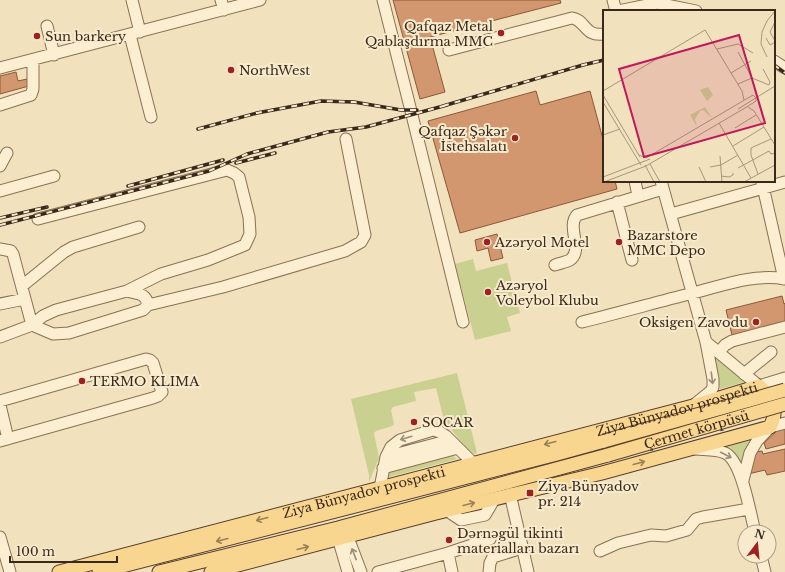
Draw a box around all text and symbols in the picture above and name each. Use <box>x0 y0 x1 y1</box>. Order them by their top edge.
inset map <box>603 10 775 182</box>
place label: Qafqaz Metal Qablaşdırma MMC <box>365 18 493 50</box>
place label: Sun barkery <box>45 28 127 45</box>
marker: Qafqaz Metal Qablaşdırma MMC <box>496 28 506 38</box>
marker: Sun barkery <box>32 31 42 41</box>
place label: NorthWest <box>239 62 310 79</box>
marker: NorthWest <box>226 65 236 75</box>
place label: Qafqaz Şəkər İstehsalatı <box>418 123 508 155</box>
marker: Qafqaz Şəkər İstehsalatı <box>510 133 520 143</box>
place label: Bazarstore MMC Depo <box>627 227 706 259</box>
place label: Azəryol Motel <box>494 234 589 251</box>
marker: Azəryol Motel <box>482 237 492 247</box>
marker: Bazarstore MMC Depo <box>614 237 624 247</box>
place label: Azəryol Voleybol Klubu <box>495 277 599 309</box>
marker: Azəryol Voleybol Klubu <box>483 287 493 297</box>
place label: Oksigen Zavodu <box>639 314 748 331</box>
marker: Oksigen Zavodu <box>751 317 761 327</box>
one-way arrow <box>709 371 716 384</box>
place label: TERMO KLIMA <box>90 373 200 390</box>
marker: TERMO KLIMA <box>77 376 87 386</box>
street label: Ziya Bünyadov prospekti <box>594 378 760 440</box>
street label: Çermet körpüsü <box>642 406 751 453</box>
place label: SOCAR <box>422 414 474 431</box>
marker: SOCAR <box>409 417 419 427</box>
one-way arrow <box>400 435 413 442</box>
one-way arrow <box>544 440 557 447</box>
one-way arrow <box>719 451 731 459</box>
one-way arrow <box>633 459 646 466</box>
street label: Ziya Bünyadov prospekti <box>281 463 447 522</box>
place label: Ziya Bünyadov pr. 214 <box>538 478 639 510</box>
marker: Ziya Bünyadov pr. 214 <box>525 488 535 498</box>
one-way arrow <box>463 500 476 508</box>
one-way arrow <box>256 516 269 523</box>
north arrow <box>737 524 777 564</box>
place label: Dərnəgül tikinti materialları bazarı <box>457 525 580 557</box>
text: N <box>753 526 767 543</box>
marker: Dərnəgül tikinti materialları bazarı <box>444 535 454 545</box>
one-way arrow <box>216 537 229 544</box>
scale bar <box>10 538 117 564</box>
one-way arrow <box>296 543 309 551</box>
text: 100 m <box>16 544 55 559</box>
one-way arrow <box>350 548 358 560</box>

